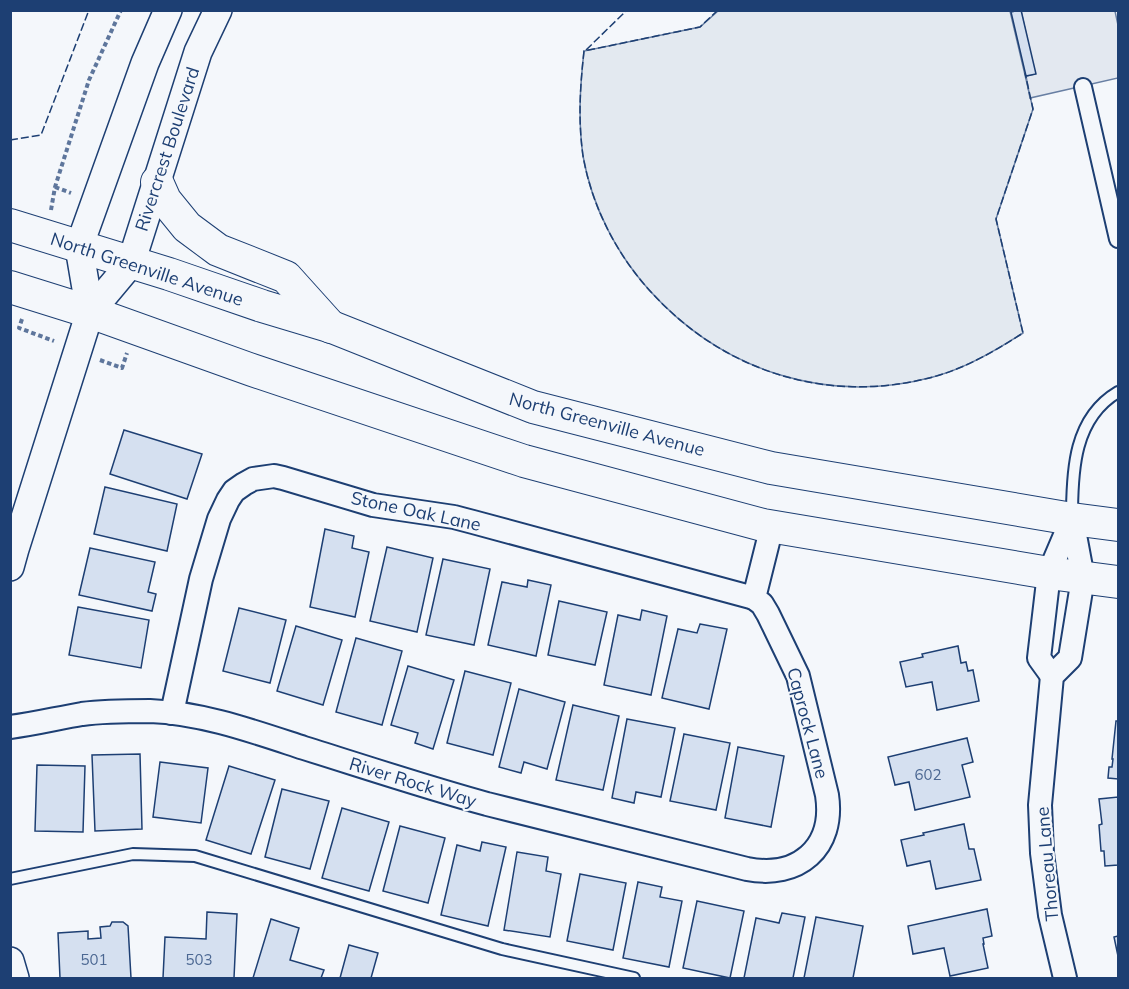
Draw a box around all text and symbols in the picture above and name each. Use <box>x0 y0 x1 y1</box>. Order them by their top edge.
street label: Rivercrest Boulevard <box>130 64 204 234</box>
street label: North Greenville Avenue <box>48 227 246 311</box>
street label: North Greenville Avenue <box>507 387 707 461</box>
street label: Stone Oak Lane <box>349 486 483 536</box>
street label: Caprock Lane <box>782 665 834 781</box>
street label: River Rock Way <box>347 752 480 812</box>
house number: 602 <box>914 765 942 784</box>
street label: Thoreau Lane <box>1031 806 1063 922</box>
house number: 501 <box>80 950 108 969</box>
house number: 503 <box>185 950 213 969</box>

